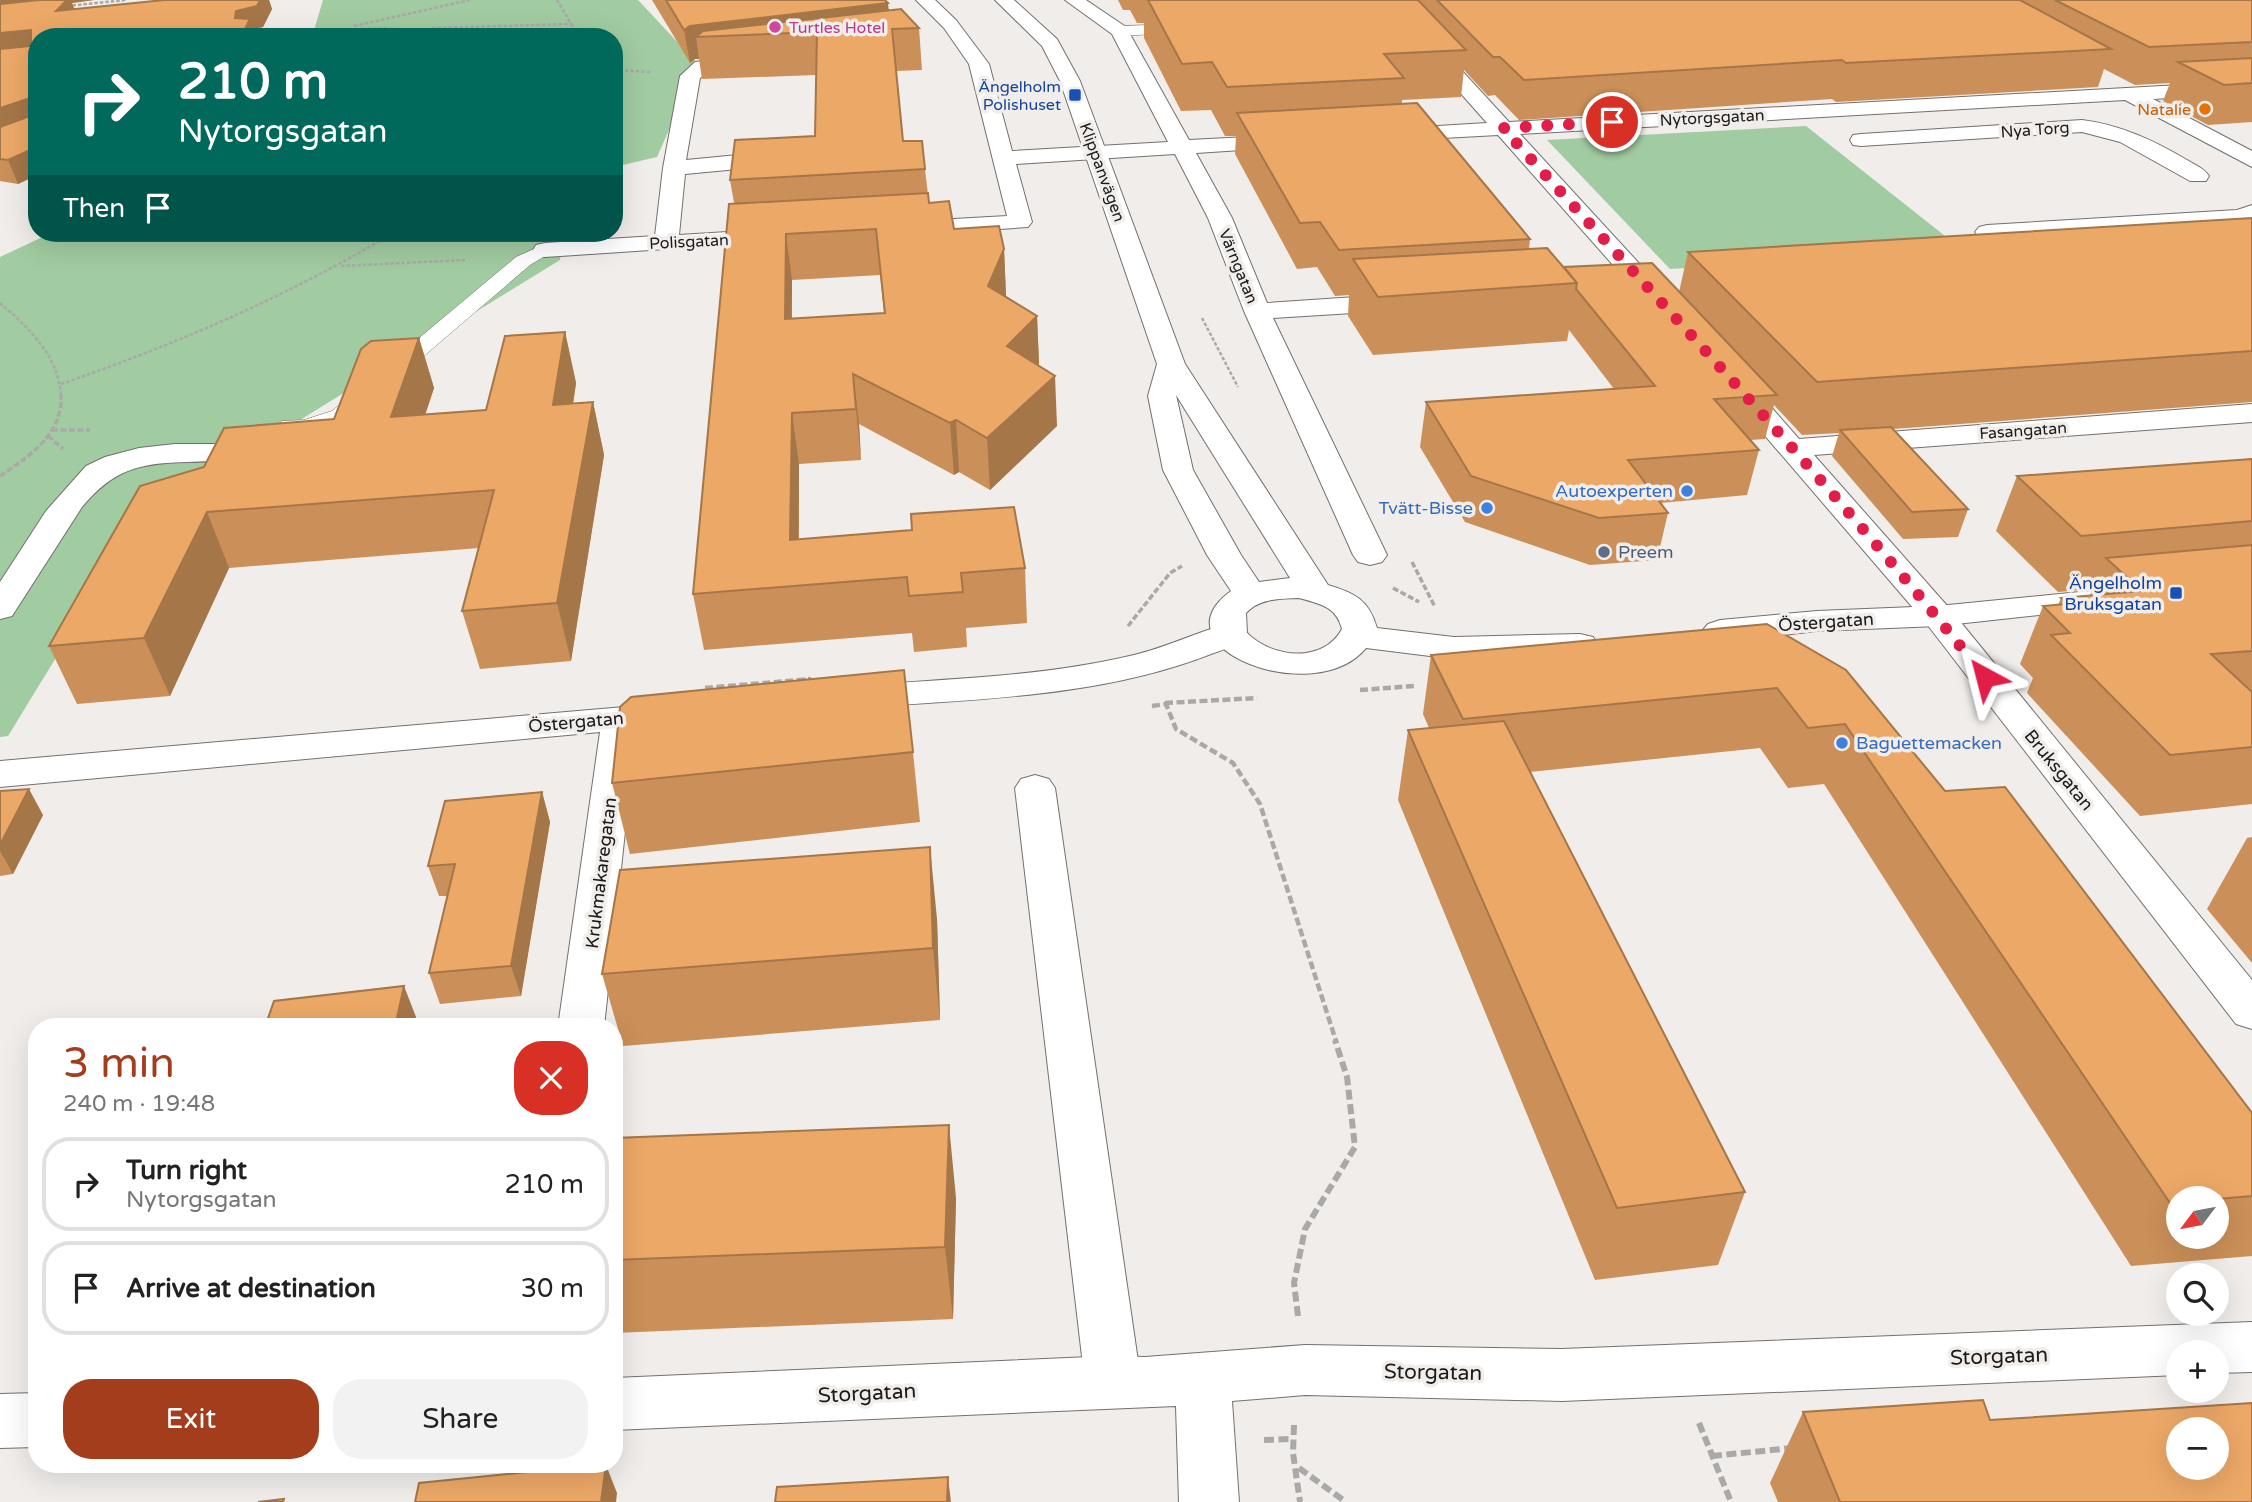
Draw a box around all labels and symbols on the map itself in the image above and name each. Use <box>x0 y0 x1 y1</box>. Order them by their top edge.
place label: Turtles Hotel <box>789 18 885 38</box>
marker: Turtles Hotel <box>767 19 783 35</box>
place label: Ängelholm Polishuset <box>978 77 1061 115</box>
marker: Ängelholm Polishuset <box>1067 87 1083 103</box>
pin <box>1582 92 1642 152</box>
place label: Natalie <box>2137 100 2191 120</box>
marker: Natalie <box>2197 101 2213 117</box>
street label: Nytorgsgatan <box>1659 105 1765 131</box>
street label: Nya Torg <box>2000 118 2070 142</box>
street label: Klippanvägen <box>1075 120 1129 225</box>
street label: Värngatan <box>1214 226 1262 307</box>
street label: Polisgatan <box>649 230 729 254</box>
street label: Fasangatan <box>1979 418 2067 444</box>
place label: Autoexperten <box>1555 480 1673 502</box>
marker: Autoexperten <box>1679 483 1695 499</box>
place label: Tvätt-Bisse <box>1379 497 1473 519</box>
marker: Tvätt-Bisse <box>1479 500 1495 516</box>
place label: Preem <box>1618 541 1673 563</box>
marker: Preem <box>1596 544 1612 560</box>
place label: Ängelholm Bruksgatan <box>2064 572 2162 615</box>
marker: Ängelholm Bruksgatan <box>2168 585 2184 601</box>
street label: Östergatan <box>1777 608 1875 636</box>
position arrow <box>1948 640 2022 714</box>
street label: Östergatan <box>527 707 625 737</box>
street label: Bruksgatan <box>2020 725 2098 815</box>
place label: Baguettemacken <box>1856 732 2002 754</box>
marker: Baguettemacken <box>1834 735 1850 751</box>
street label: Krukmakaregatan <box>581 796 621 950</box>
north arrow <box>2166 1186 2230 1250</box>
street label: Storgatan <box>1949 1342 2049 1371</box>
street label: Storgatan <box>1384 1359 1482 1386</box>
street label: Storgatan <box>817 1378 917 1409</box>

